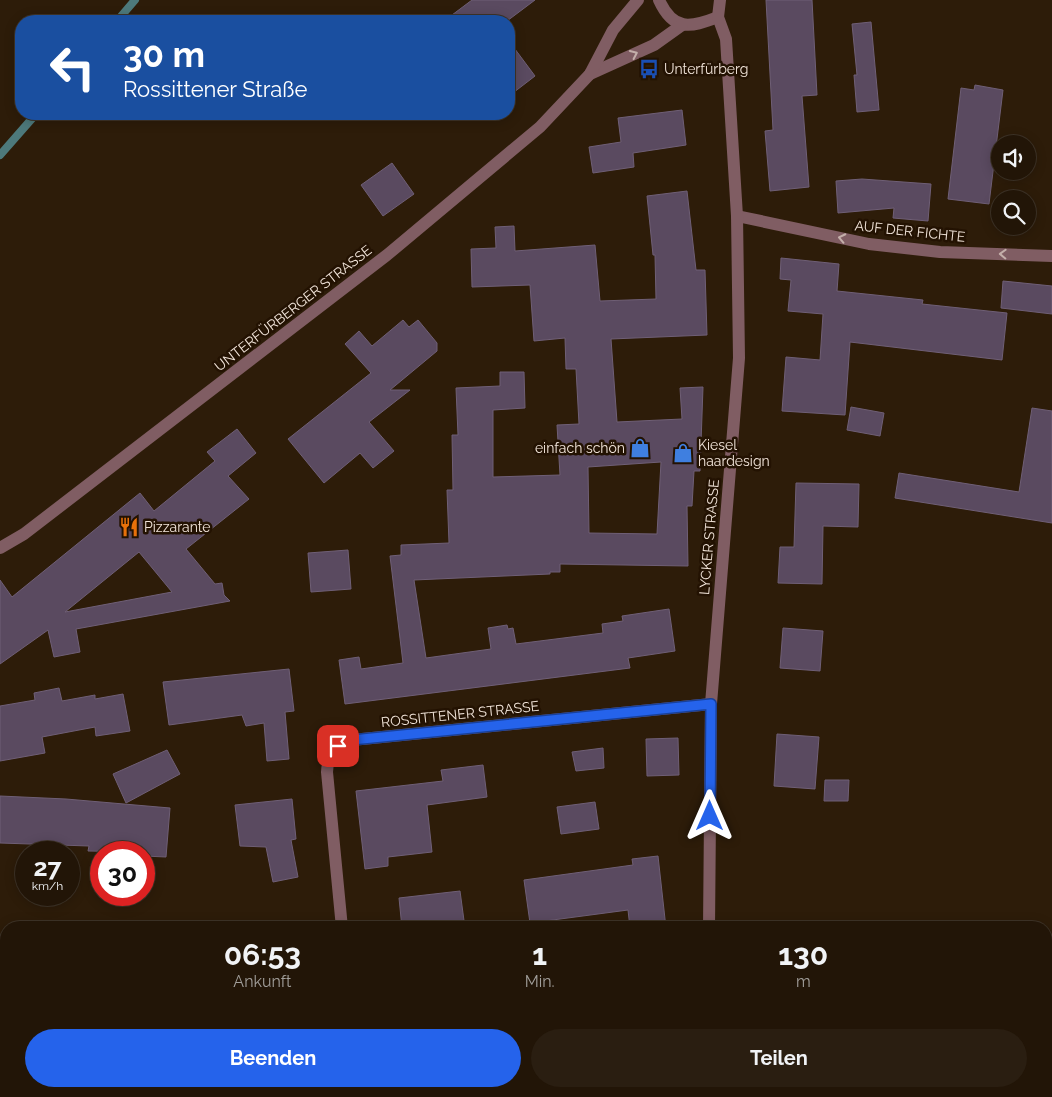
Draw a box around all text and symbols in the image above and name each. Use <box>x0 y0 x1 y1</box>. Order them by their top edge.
text: 30 m <box>123 34 205 75</box>
icon: left <box>40 35 105 100</box>
one-way arrow <box>629 50 638 60</box>
bus stop icon: Unterfürberg <box>638 58 660 80</box>
place label: Unterfürberg <box>664 61 748 77</box>
text: Rossittener Straße <box>123 76 307 102</box>
map controls <box>991 135 1036 235</box>
button: sound <box>991 135 1036 180</box>
button: search <box>991 190 1036 235</box>
street label: AUF DER FICHTE <box>854 217 966 245</box>
one-way arrow <box>837 233 846 244</box>
street label: UNTERFÜRBERGER STRASSE <box>210 240 375 374</box>
one-way arrow <box>999 249 1007 259</box>
shop icon: einfach schön <box>629 437 651 459</box>
place label: Kiesel haardesign <box>698 437 770 469</box>
place label: einfach schön <box>535 440 625 456</box>
shop icon: Kiesel haardesign <box>672 442 694 464</box>
street label: LYCKER STRASSE <box>696 479 722 595</box>
restaurant icon: Pizzarante <box>118 516 140 538</box>
place label: Pizzarante <box>144 519 211 535</box>
street label: ROSSITTENER STRASSE <box>380 698 540 730</box>
pin <box>317 725 359 767</box>
icon: arrive <box>324 732 352 760</box>
position arrow <box>683 789 735 841</box>
speed limit sign: 30 <box>90 841 155 906</box>
text: 27 <box>33 852 62 882</box>
text: km/h <box>32 879 63 893</box>
text: 06:53 <box>224 937 301 972</box>
text: 1 <box>532 937 547 972</box>
text: 130 <box>778 937 828 972</box>
text: Ankunft <box>233 972 291 991</box>
text: Min. <box>525 972 555 991</box>
text: m <box>796 972 811 991</box>
button: Beenden <box>25 1029 521 1087</box>
button: Teilen <box>531 1029 1027 1087</box>

